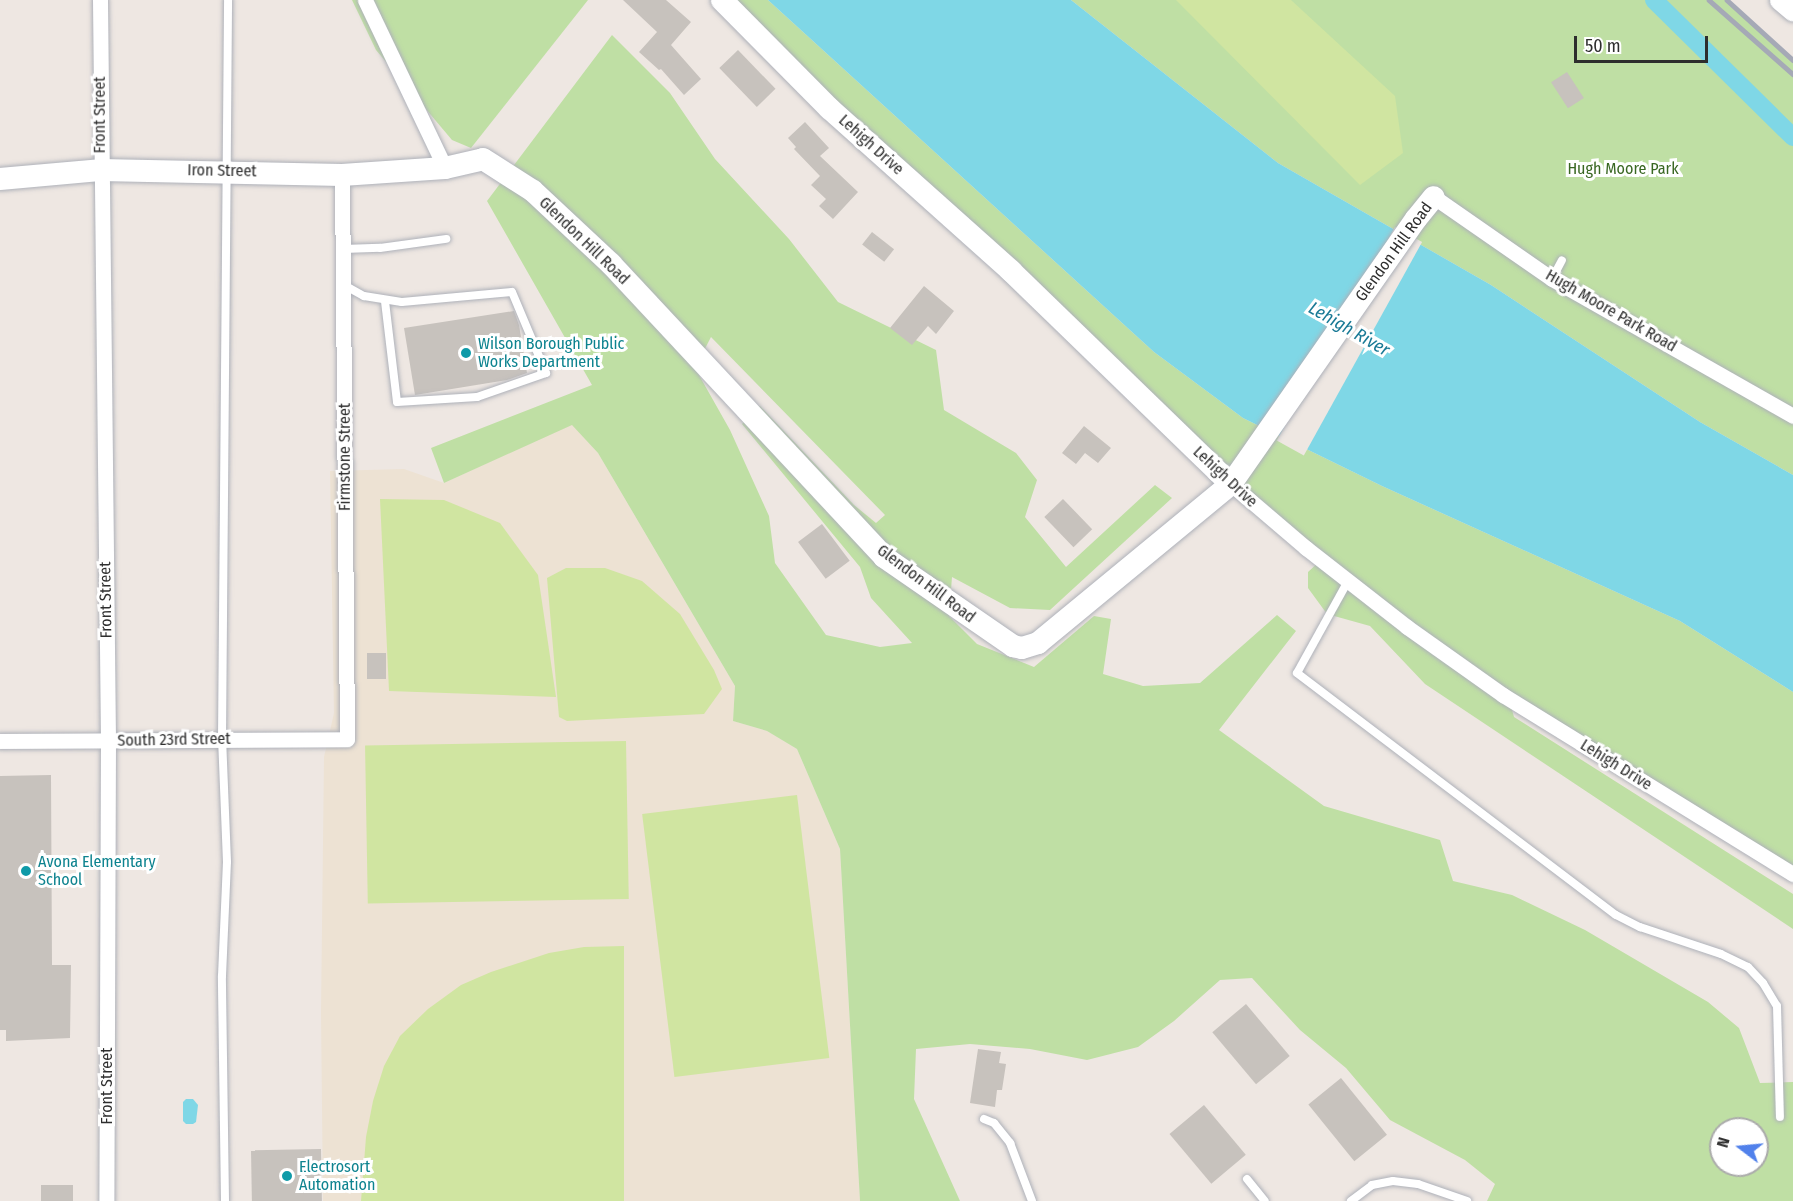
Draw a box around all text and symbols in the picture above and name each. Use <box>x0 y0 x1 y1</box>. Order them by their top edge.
scale bar <box>1577 24 1710 62</box>
text: 50 m <box>1585 35 1621 57</box>
street label: Front Street <box>90 77 110 153</box>
street label: Lehigh Drive <box>835 111 907 179</box>
park label: Hugh Moore Park <box>1567 159 1679 179</box>
street label: Iron Street <box>187 161 257 181</box>
street label: Glendon Hill Road <box>535 193 633 289</box>
street label: Glendon Hill Road <box>1352 199 1436 305</box>
street label: Hugh Moore Park Road <box>1542 266 1680 356</box>
water label: Lehigh River <box>1305 297 1393 361</box>
place label: Wilson Borough Public Works Department <box>478 334 624 372</box>
marker: Wilson Borough Public Works Department <box>459 346 473 360</box>
street label: Firmstone Street <box>335 403 355 511</box>
street label: Lehigh Drive <box>1189 442 1261 512</box>
street label: Glendon Hill Road <box>873 541 979 627</box>
street label: Front Street <box>96 561 116 639</box>
street label: South 23rd Street <box>117 729 231 751</box>
street label: Lehigh Drive <box>1577 735 1655 795</box>
place label: Avona Elementary School <box>38 852 156 890</box>
marker: Avona Elementary School <box>19 864 33 878</box>
street label: Front Street <box>97 1048 117 1124</box>
north arrow <box>1709 1117 1769 1177</box>
text: N <box>1713 1135 1734 1150</box>
place label: Electrosort Automation <box>299 1157 375 1195</box>
marker: Electrosort Automation <box>280 1169 294 1183</box>

